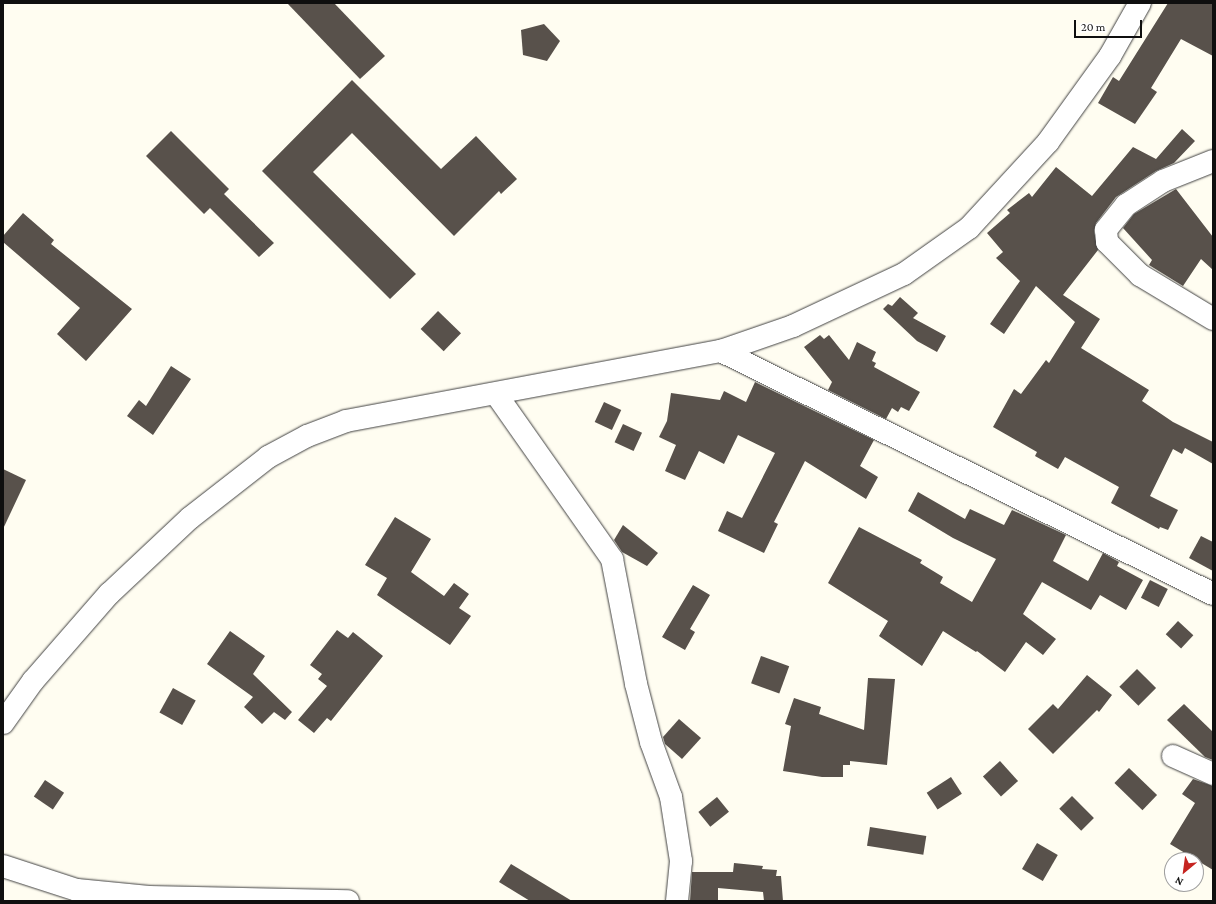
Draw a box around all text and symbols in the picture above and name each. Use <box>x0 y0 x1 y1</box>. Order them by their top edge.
scale bar <box>1076 12 1144 38</box>
text: 20 m <box>1081 20 1105 34</box>
north arrow <box>1164 852 1204 892</box>
text: N <box>1172 875 1185 889</box>

